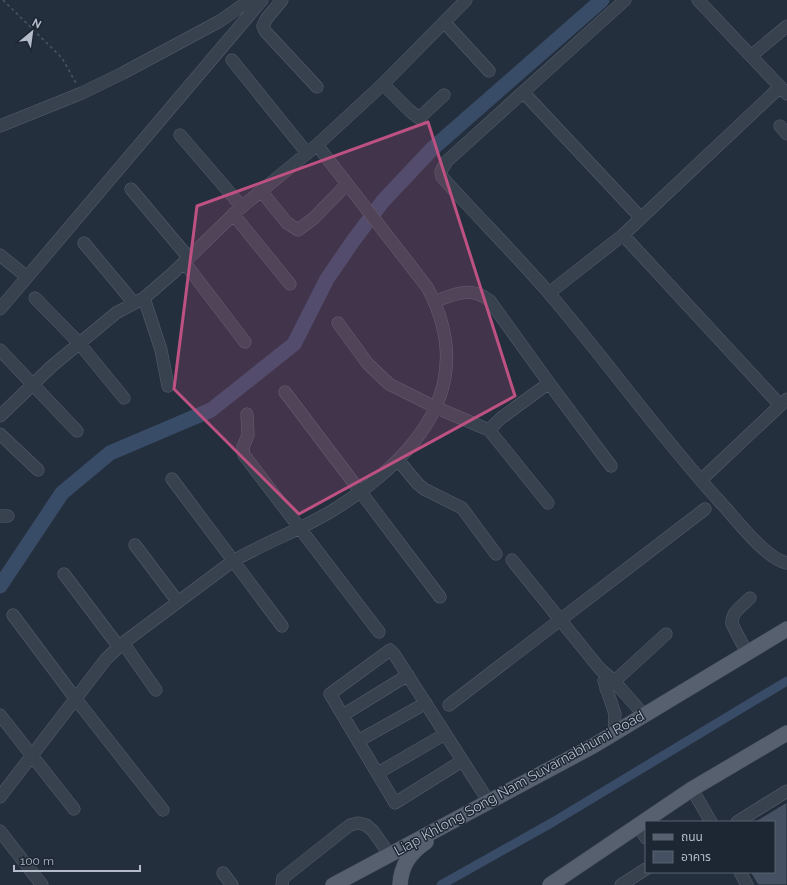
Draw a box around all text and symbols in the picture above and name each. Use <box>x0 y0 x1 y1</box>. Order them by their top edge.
north arrow <box>12 12 52 52</box>
text: N <box>30 16 43 31</box>
street label: Liap Khlong Song Nam Suvarnabhumi Road <box>391 707 647 859</box>
legend <box>645 821 775 873</box>
text: ถนน <box>681 830 703 844</box>
scale bar <box>14 847 140 873</box>
text: อาคาร <box>681 850 711 864</box>
text: 100 m <box>20 854 54 868</box>

